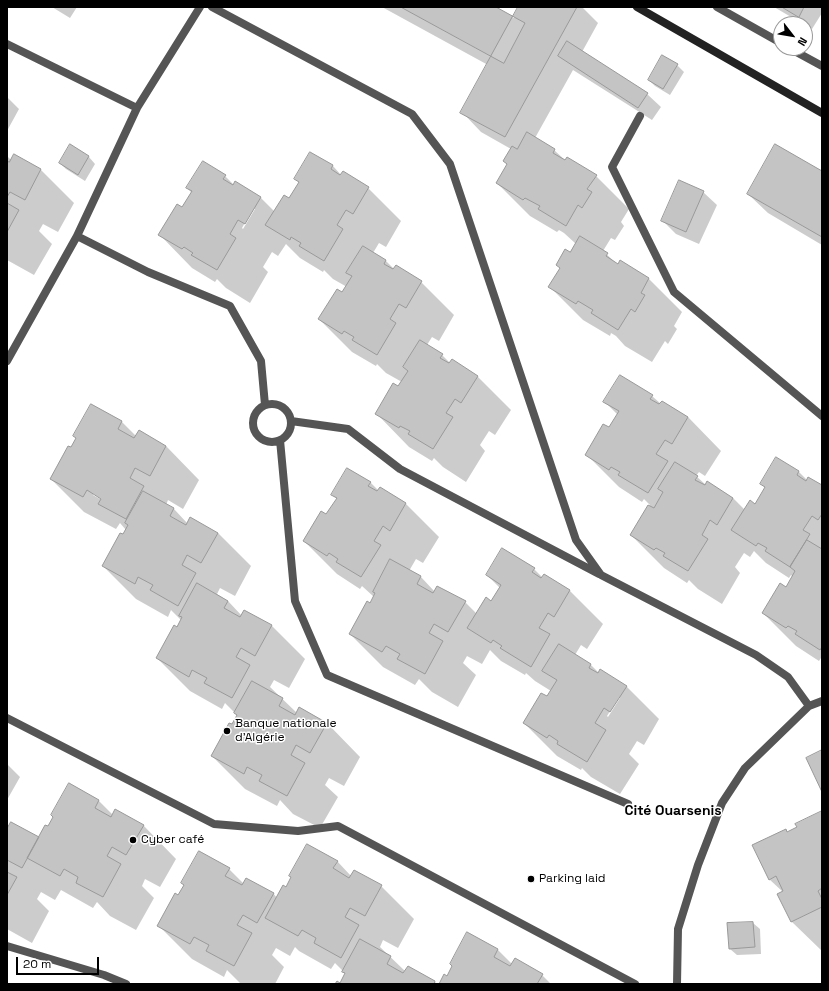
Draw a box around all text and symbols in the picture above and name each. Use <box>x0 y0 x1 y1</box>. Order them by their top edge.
north arrow <box>773 16 813 56</box>
text: N <box>795 35 810 48</box>
place label: Banque nationale d'Algérie <box>235 717 336 745</box>
marker: Banque nationale d'Algérie <box>222 726 232 736</box>
district label: Cité Ouarsenis <box>624 803 722 819</box>
place label: Cyber café <box>141 833 204 847</box>
marker: Cyber café <box>128 835 138 845</box>
place label: Parking laid <box>539 872 606 886</box>
marker: Parking laid <box>526 874 536 884</box>
scale bar <box>18 949 101 975</box>
text: 20 m <box>23 956 51 972</box>

